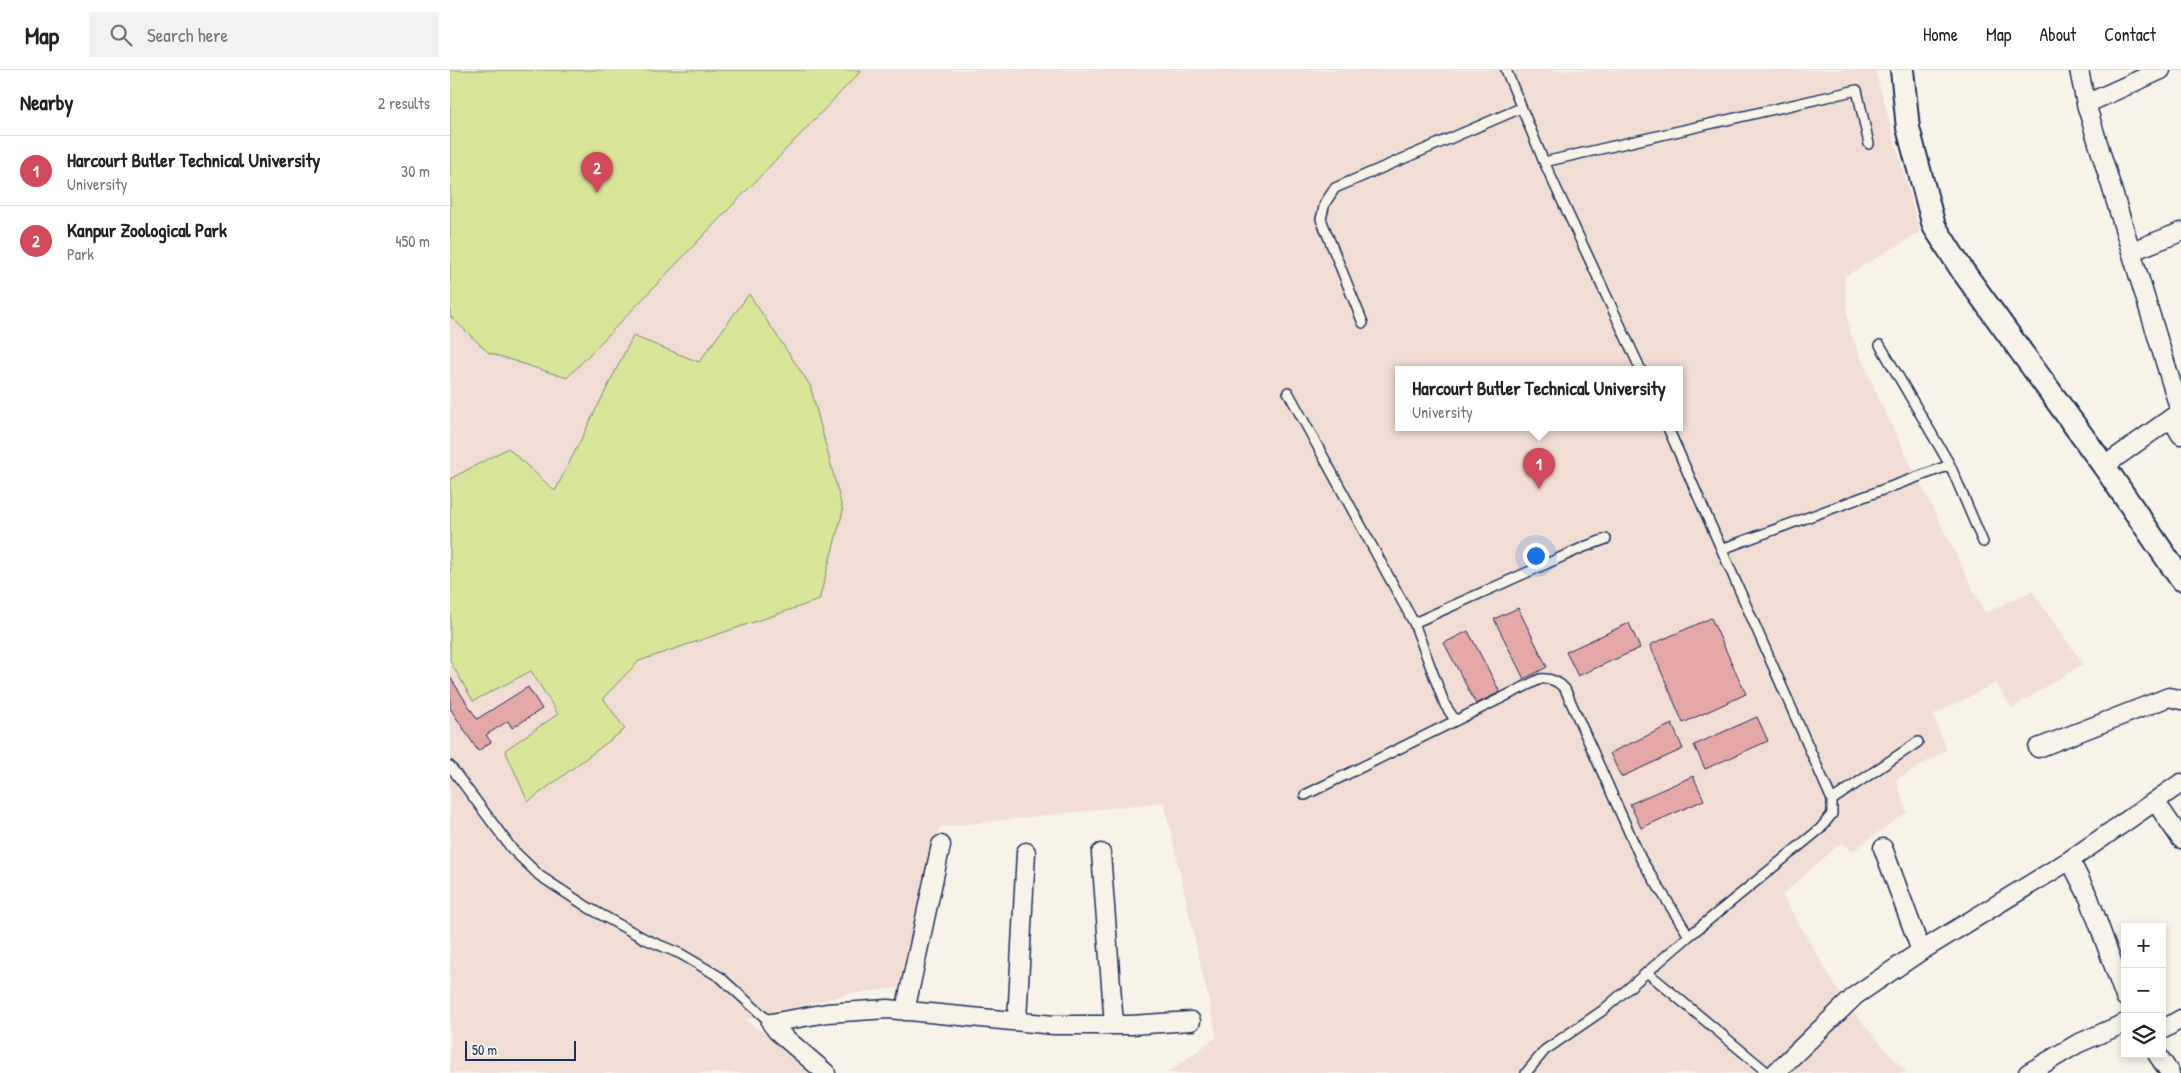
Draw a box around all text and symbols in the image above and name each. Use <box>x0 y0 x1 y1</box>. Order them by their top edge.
search box <box>89 12 439 57</box>
text: Map <box>25 19 59 51</box>
icon: search <box>107 21 135 49</box>
text: Search here <box>147 22 228 48</box>
text: Home <box>1923 22 1958 47</box>
text: Map <box>1986 22 2011 47</box>
text: About <box>2039 22 2076 47</box>
text: Contact <box>2104 22 2156 47</box>
text: Nearby <box>20 88 73 117</box>
text: 2 results <box>378 92 430 114</box>
text: Harcourt Butler Technical University <box>67 147 320 173</box>
pin: 2 <box>581 152 613 193</box>
text: 1 <box>33 160 39 182</box>
text: 30 m <box>401 160 430 182</box>
text: University <box>67 173 128 195</box>
text: Kanpur Zoological Park <box>67 217 227 243</box>
text: 2 <box>32 230 40 252</box>
text: 450 m <box>396 230 430 252</box>
text: Park <box>67 243 94 265</box>
popup <box>1395 366 1683 431</box>
text: Harcourt Butler Technical University <box>1412 375 1666 401</box>
text: University <box>1412 401 1473 423</box>
pin: 1 <box>1523 448 1555 489</box>
your location <box>1523 543 1549 569</box>
map controls <box>2121 923 2166 1058</box>
button: + <box>2121 923 2166 968</box>
button: − <box>2121 968 2166 1013</box>
button: layers <box>2121 1013 2166 1058</box>
scale bar <box>465 1038 576 1061</box>
text: 50 m <box>472 1040 497 1059</box>

